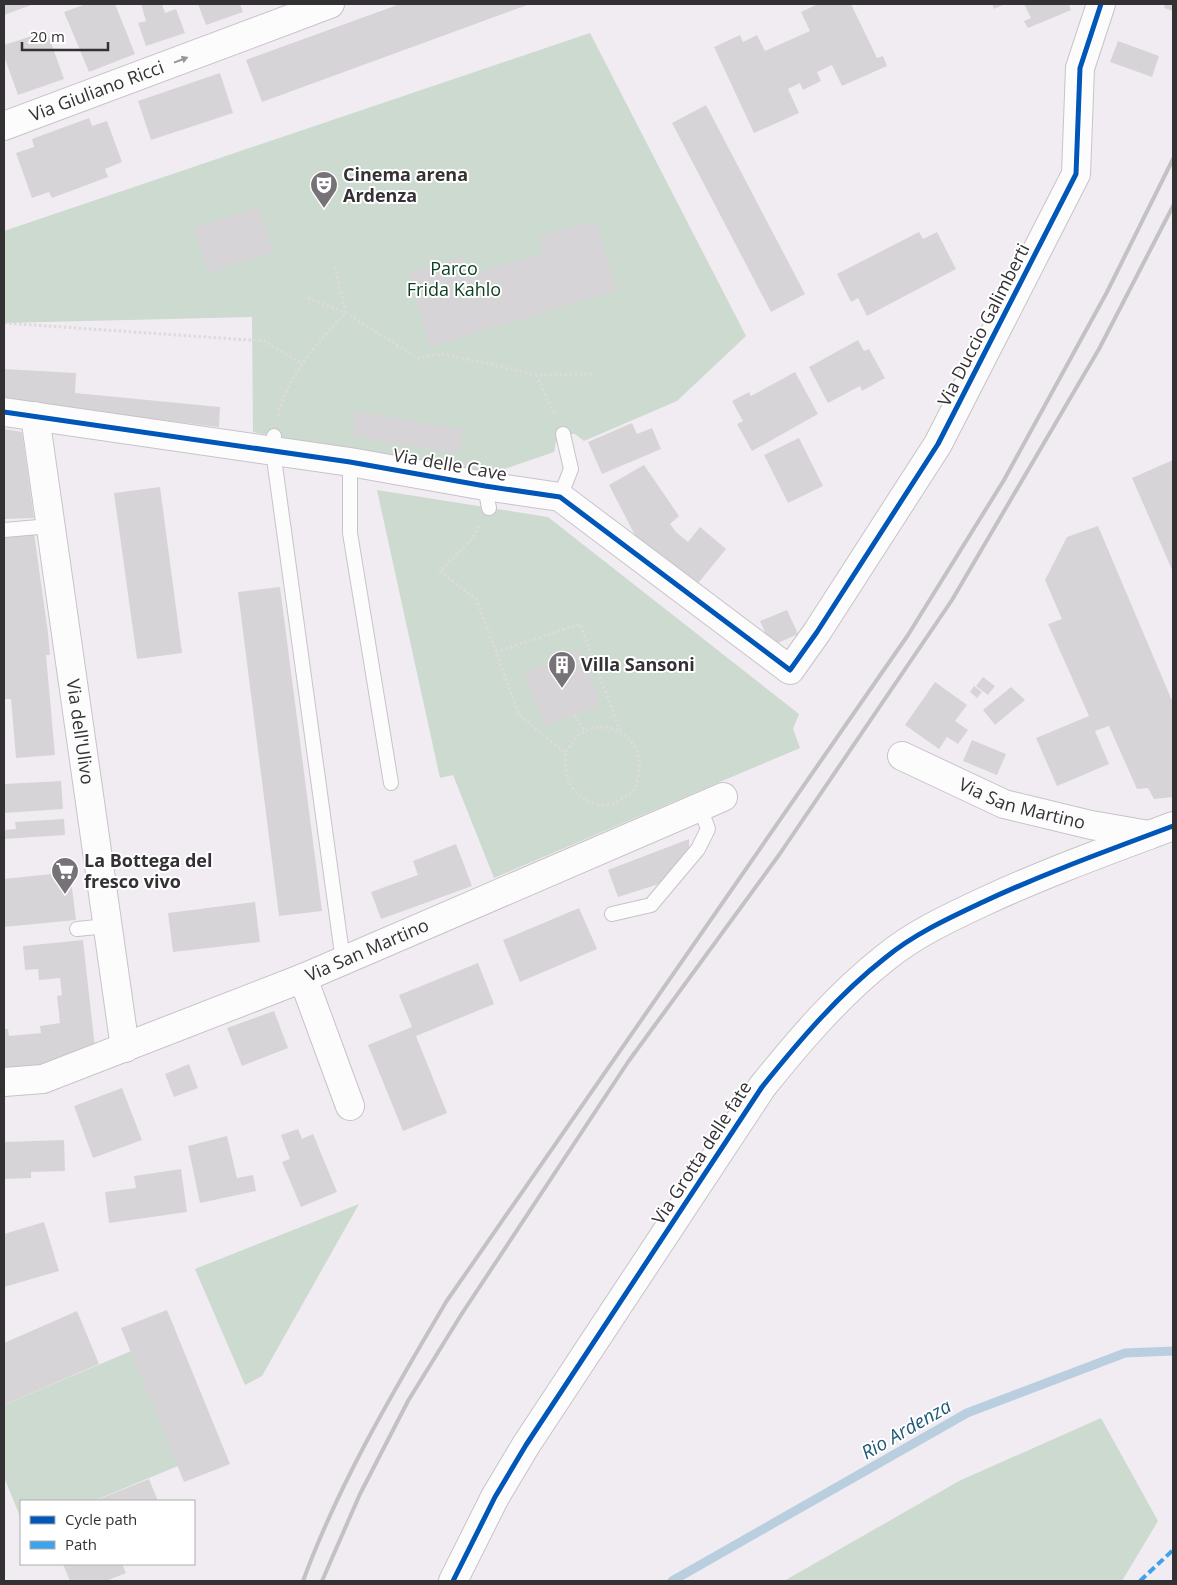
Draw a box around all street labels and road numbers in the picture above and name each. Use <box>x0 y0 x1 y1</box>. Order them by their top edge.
street label: Via Giuliano Ricci <box>26 54 167 126</box>
street label: Via Duccio Galimberti <box>932 239 1035 410</box>
street label: Via delle Cave <box>391 442 509 486</box>
street label: Via dell'Ulivo <box>62 677 100 786</box>
street label: Via San Martino <box>955 771 1088 834</box>
street label: Via San Martino <box>301 912 432 987</box>
street label: Via Grotta delle fate <box>646 1076 757 1229</box>

